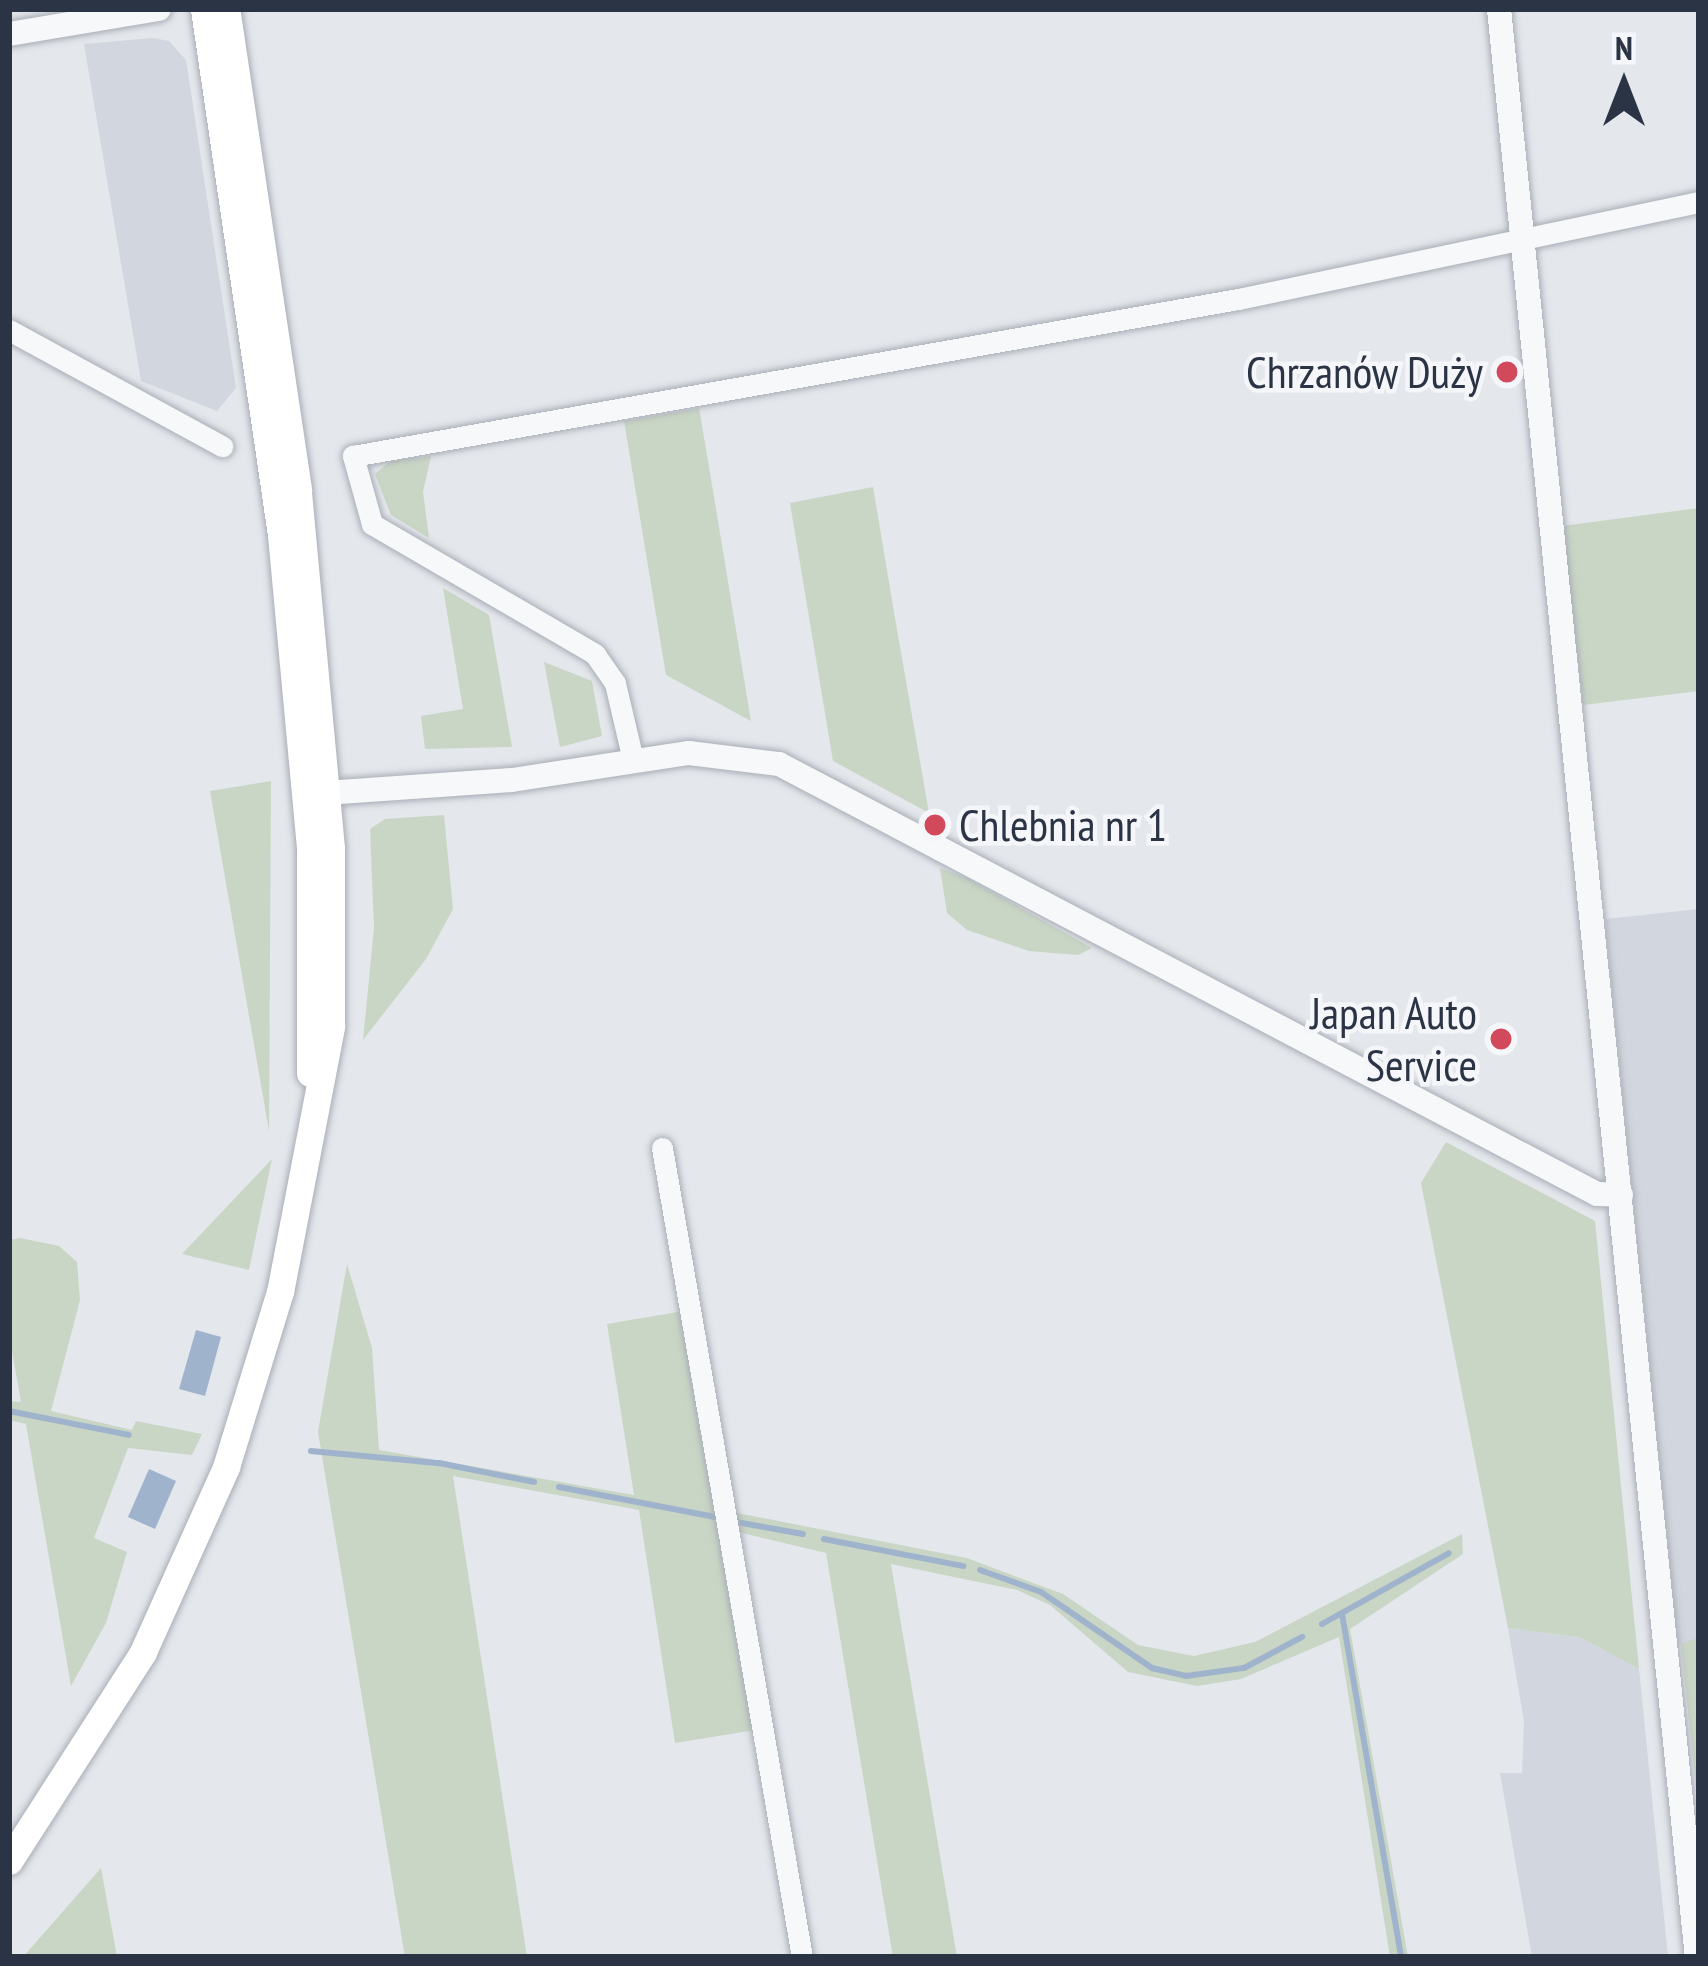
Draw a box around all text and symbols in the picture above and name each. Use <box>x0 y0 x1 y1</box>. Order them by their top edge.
north arrow <box>1564 24 1684 144</box>
text: N <box>1615 26 1633 69</box>
place label: Chrzanów Duży <box>1245 345 1483 399</box>
marker: Chrzanów Duży <box>1494 359 1520 385</box>
place label: Chlebnia nr 1 <box>959 798 1167 852</box>
marker: Chlebnia nr 1 <box>922 812 948 838</box>
place label: Japan Auto Service <box>1309 986 1477 1092</box>
marker: Japan Auto Service <box>1488 1026 1514 1052</box>

